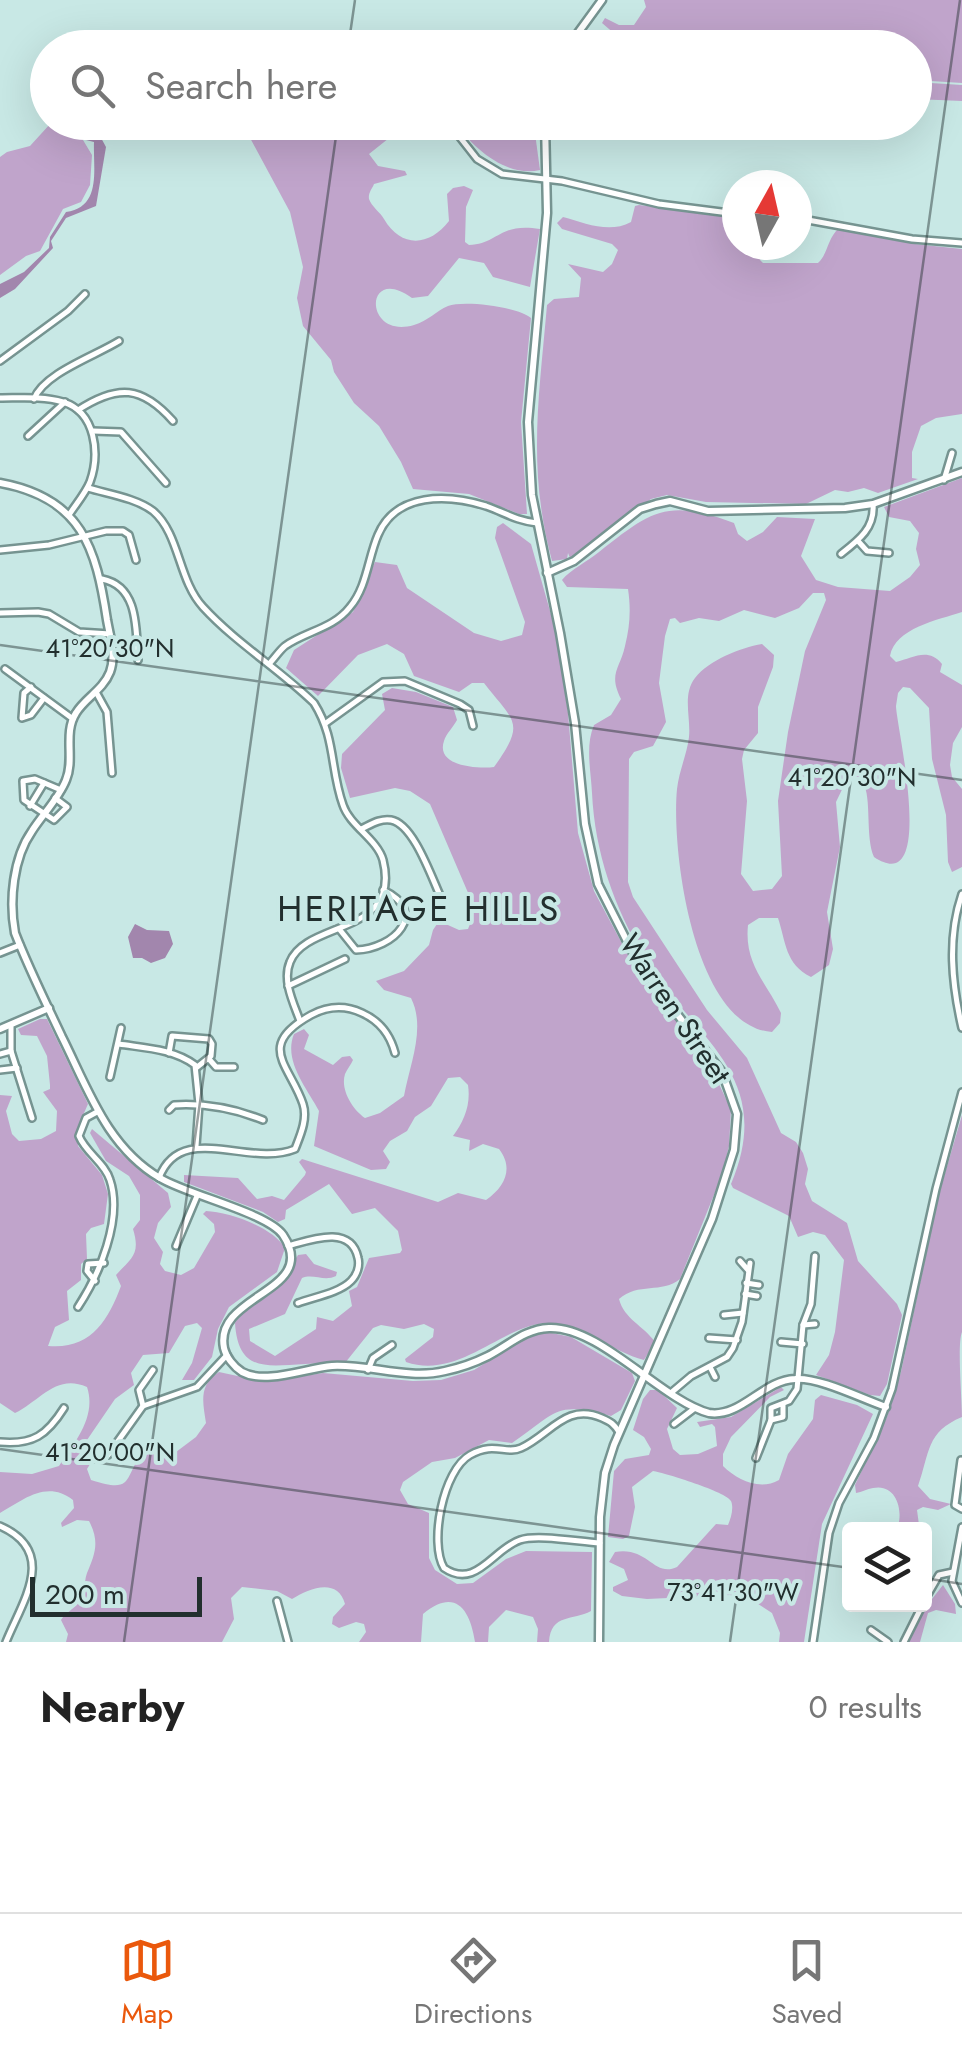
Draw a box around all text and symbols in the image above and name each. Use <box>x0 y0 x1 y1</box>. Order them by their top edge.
search box <box>30 30 932 140</box>
icon: search <box>65 58 120 113</box>
text: Search here <box>145 58 337 113</box>
north arrow <box>722 170 812 260</box>
text: 41°20'30"N <box>46 630 174 666</box>
text: 41°20'30"N <box>788 759 916 795</box>
district label: HERITAGE HILLS <box>277 884 561 934</box>
street label: Warren Street <box>609 925 742 1093</box>
text: 41°20'00"N <box>45 1434 175 1470</box>
map controls <box>842 1522 932 1612</box>
button: layers <box>842 1522 932 1612</box>
scale bar <box>30 1572 202 1616</box>
text: 200 m <box>45 1574 125 1615</box>
text: 73°41'30"W <box>667 1574 799 1610</box>
text: Nearby <box>40 1677 184 1738</box>
text: 0 results <box>809 1684 922 1730</box>
tab: Map <box>120 1933 175 2034</box>
tab: Directions <box>414 1933 532 2034</box>
tab: Saved <box>771 1933 842 2034</box>

